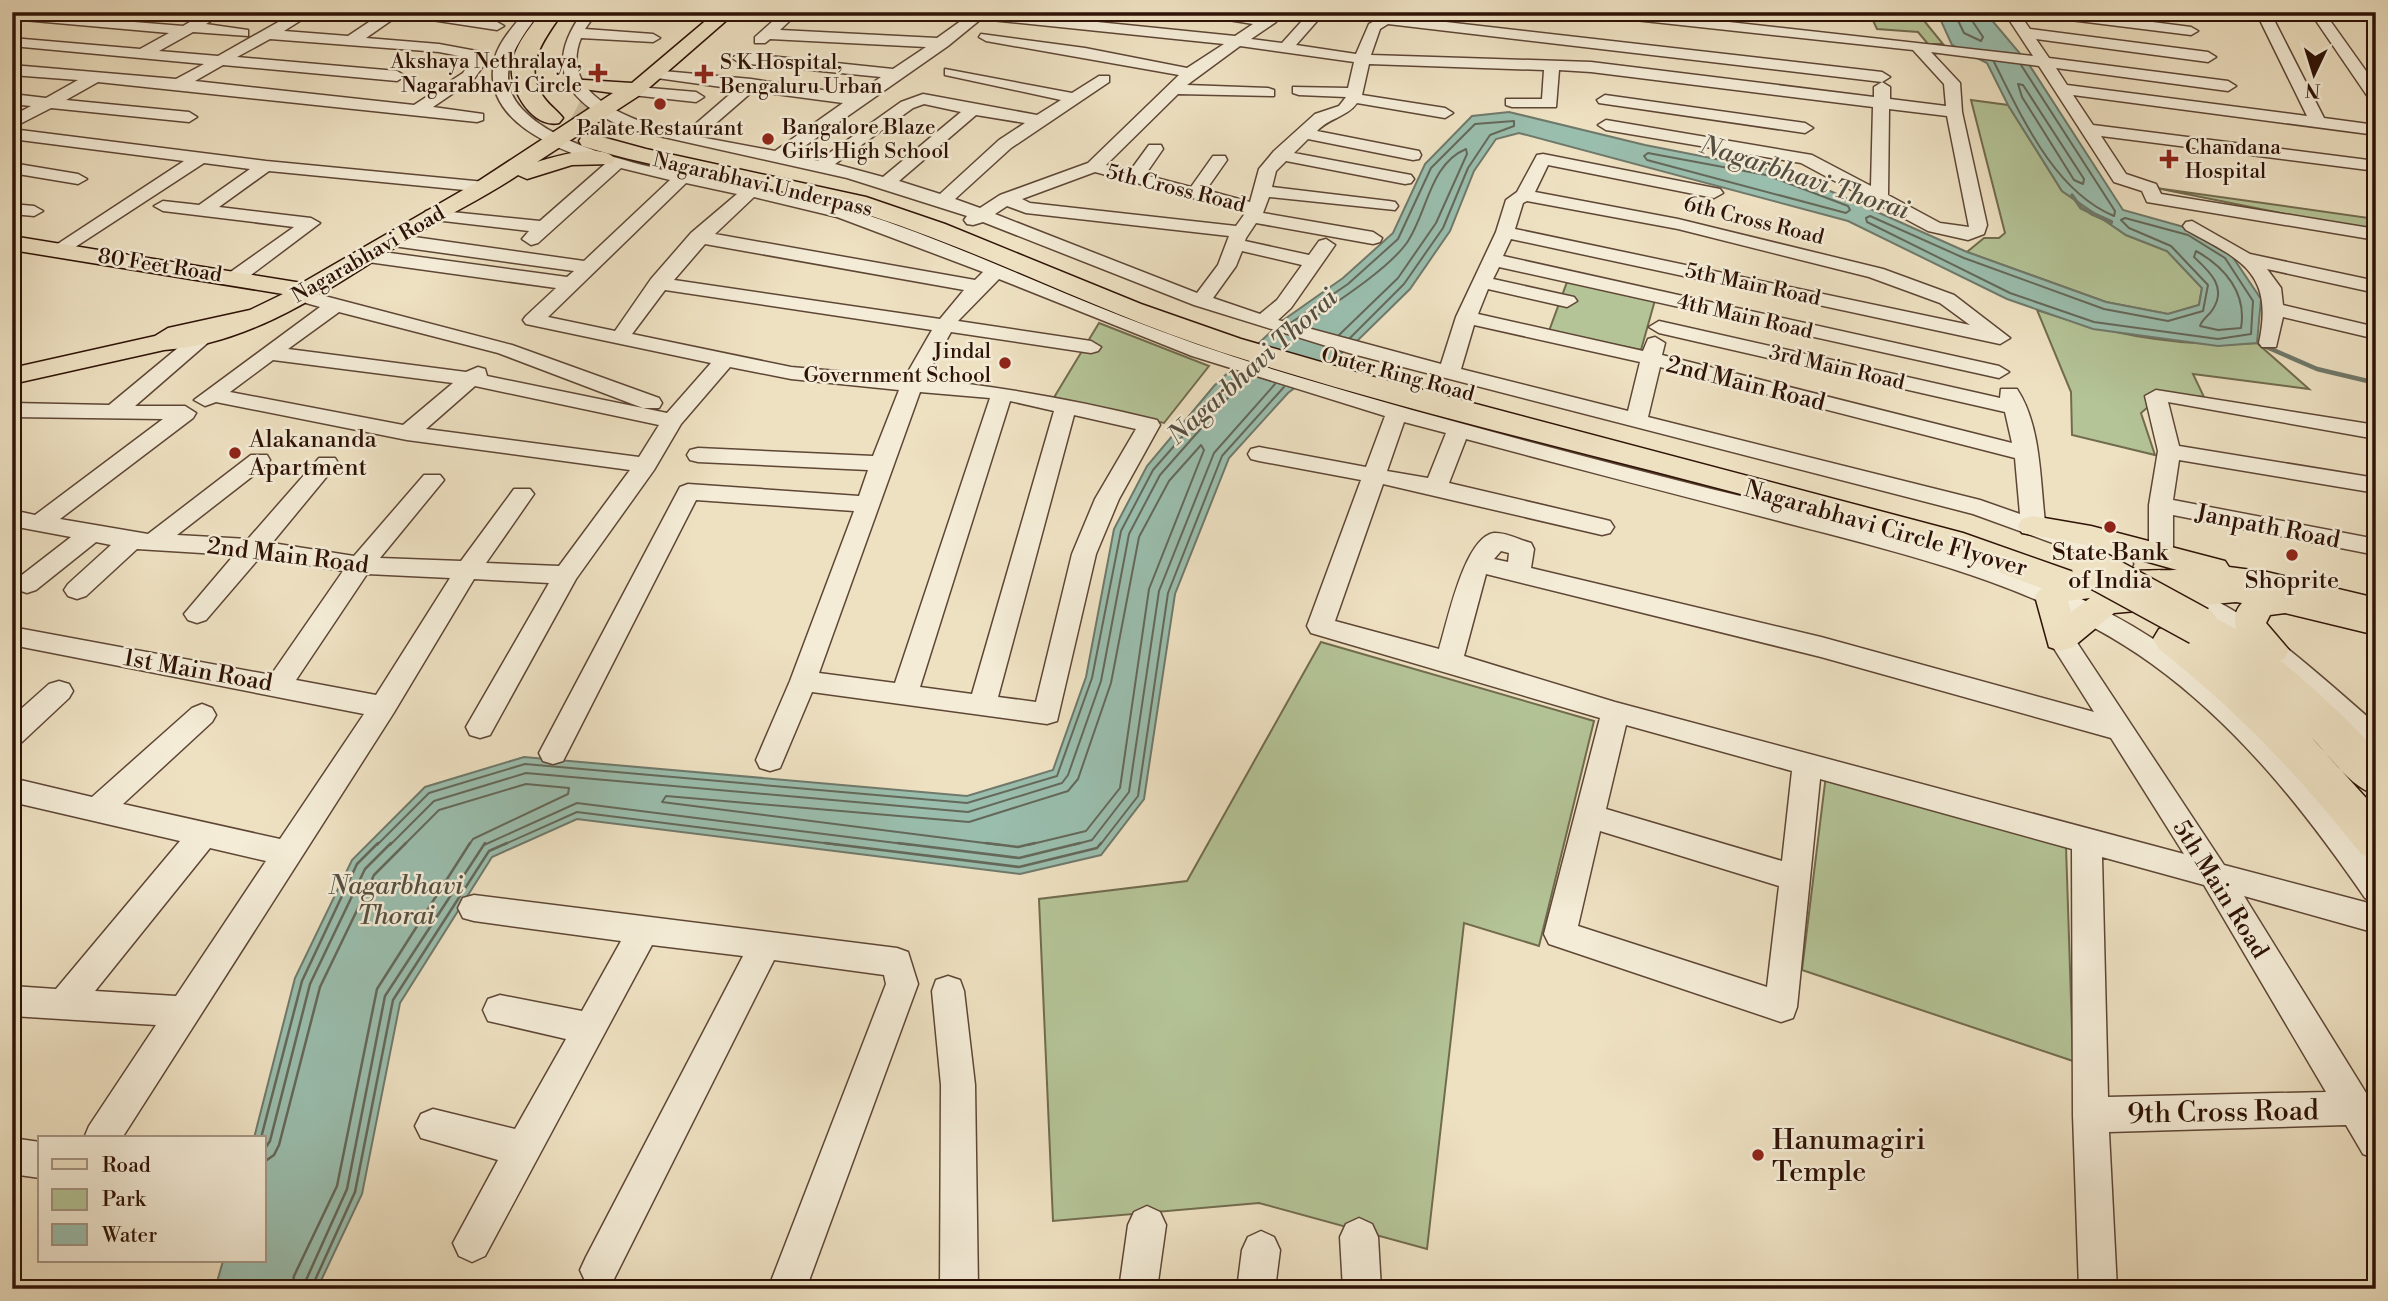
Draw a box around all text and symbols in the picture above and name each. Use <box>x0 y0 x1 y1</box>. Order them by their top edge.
north arrow <box>2280 38 2350 108</box>
place label: Akshaya Nethralaya, Nagarabhavi Circle <box>389 49 582 99</box>
place label: S K Hospital, Bengaluru Urban <box>719 50 883 100</box>
marker: Akshaya Nethralaya, Nagarabhavi Circle <box>588 63 608 83</box>
marker: S K Hospital, Bengaluru Urban <box>694 64 714 84</box>
text: N <box>2305 77 2321 102</box>
marker: Palate Restaurant <box>652 96 668 112</box>
place label: Bangalore Blaze Girls High School <box>781 115 949 165</box>
place label: Palate Restaurant <box>576 116 744 142</box>
water label: Nagarbhavi Thorai <box>1695 129 1914 227</box>
marker: Bangalore Blaze Girls High School <box>760 131 776 147</box>
place label: Chandana Hospital <box>2185 135 2281 185</box>
street label: Nagarabhavi Underpass <box>650 147 875 223</box>
marker: Chandana Hospital <box>2159 149 2179 169</box>
street label: 5th Cross Road <box>1103 159 1248 219</box>
street label: 6th Cross Road <box>1681 191 1827 251</box>
street label: Nagarabhavi Road <box>287 200 450 309</box>
street label: 80 Feet Road <box>96 243 224 289</box>
street label: 5th Main Road <box>1683 258 1823 312</box>
water label: Nagarbhavi Thorai <box>1160 281 1345 452</box>
street label: 4th Main Road <box>1674 289 1815 345</box>
place label: Jindal Government School <box>803 339 991 389</box>
street label: 3rd Main Road <box>1766 340 1907 396</box>
street label: Outer Ring Road <box>1318 342 1477 408</box>
street label: 2nd Main Road <box>1663 350 1829 418</box>
marker: Jindal Government School <box>997 355 1013 371</box>
place label: Alakananda Apartment <box>248 425 378 483</box>
marker: Alakananda Apartment <box>227 445 243 461</box>
street label: Nagarabhavi Circle Flyover <box>1741 474 2031 584</box>
street label: Janpath Road <box>2192 498 2343 556</box>
marker: State Bank of India <box>2102 519 2118 535</box>
street label: 2nd Main Road <box>205 531 371 581</box>
place label: State Bank of India <box>2052 538 2169 596</box>
marker: Shoprite <box>2284 547 2300 563</box>
place label: Shoprite <box>2245 566 2339 596</box>
street label: 1st Main Road <box>121 643 275 699</box>
street label: 5th Main Road <box>2166 815 2275 965</box>
water label: Nagarbhavi Thorai <box>328 870 464 932</box>
street label: 9th Cross Road <box>2127 1093 2319 1132</box>
place label: Hanumagiri Temple <box>1772 1123 1926 1190</box>
legend <box>38 1136 266 1262</box>
marker: Hanumagiri Temple <box>1750 1147 1766 1163</box>
text: Road <box>102 1153 151 1179</box>
text: Park <box>102 1187 147 1213</box>
text: Water <box>101 1223 157 1249</box>

